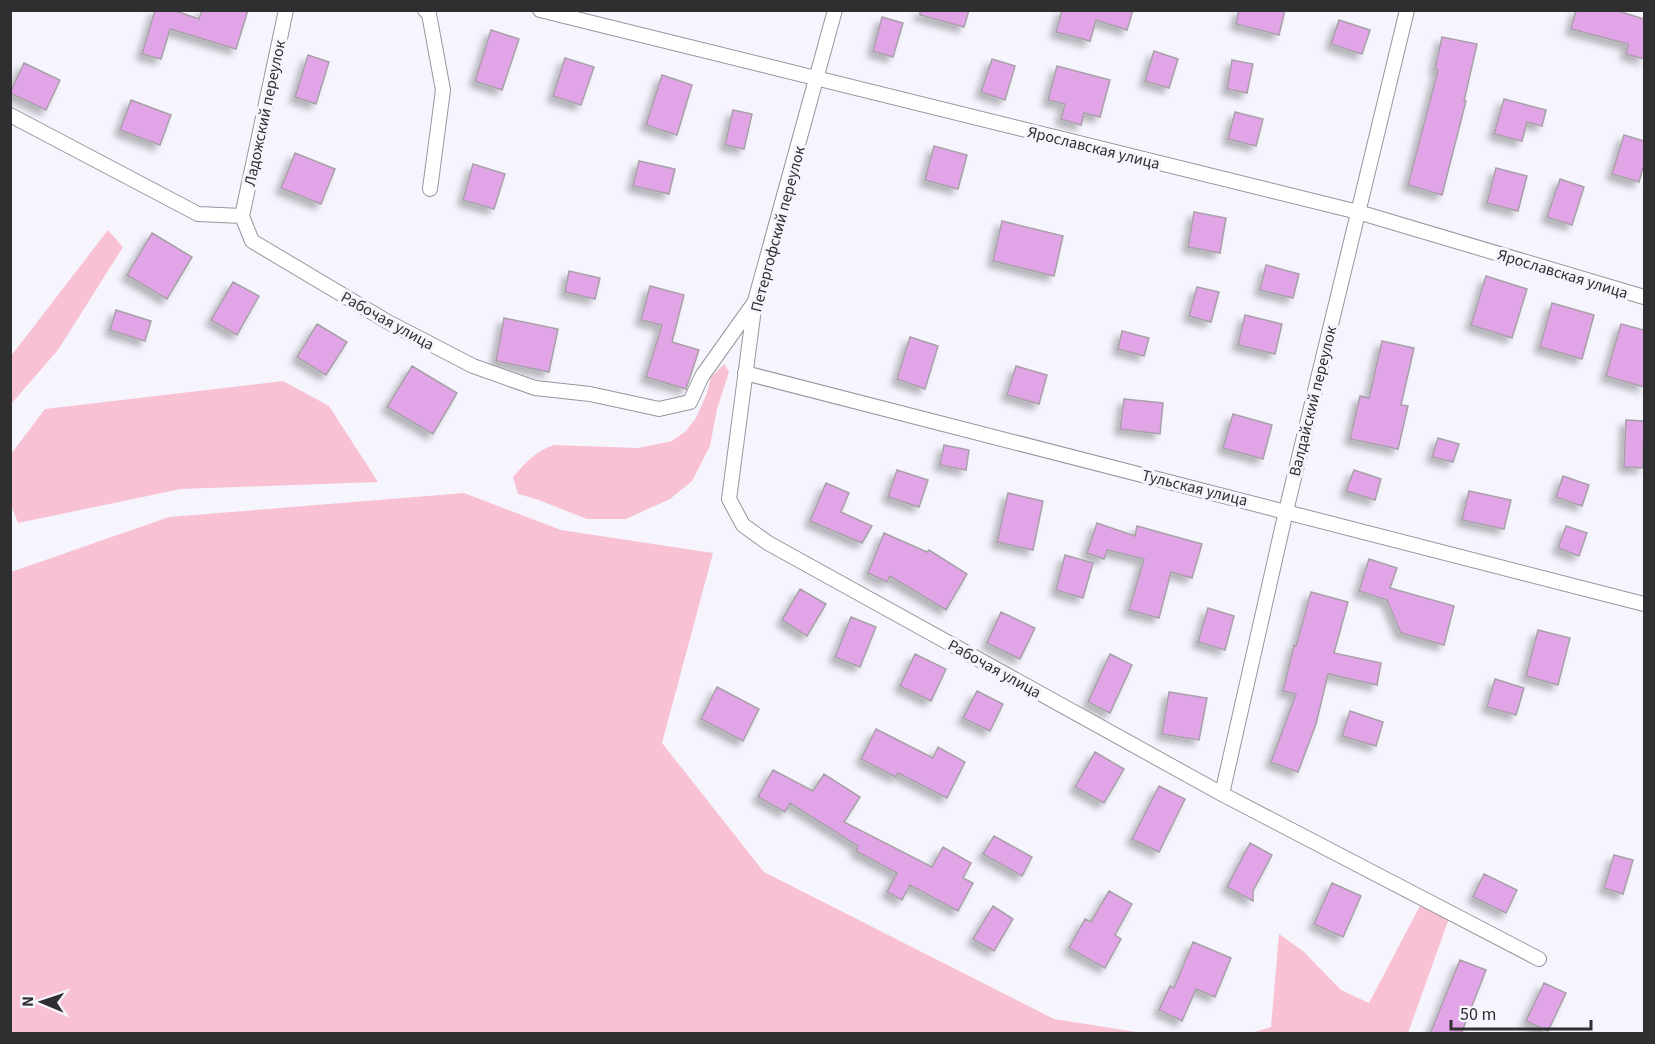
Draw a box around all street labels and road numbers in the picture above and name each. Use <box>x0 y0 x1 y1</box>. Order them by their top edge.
street label: Ладожский переулок <box>239 38 291 188</box>
street label: Ярославская улица <box>1025 121 1162 175</box>
street label: Петергофский переулок <box>745 144 811 315</box>
street label: Ярославская улица <box>1495 244 1631 304</box>
street label: Рабочая улица <box>337 286 438 356</box>
street label: Валдайский переулок <box>1284 324 1342 479</box>
street label: Тульская улица <box>1140 464 1250 512</box>
street label: Рабочая улица <box>944 634 1045 704</box>

